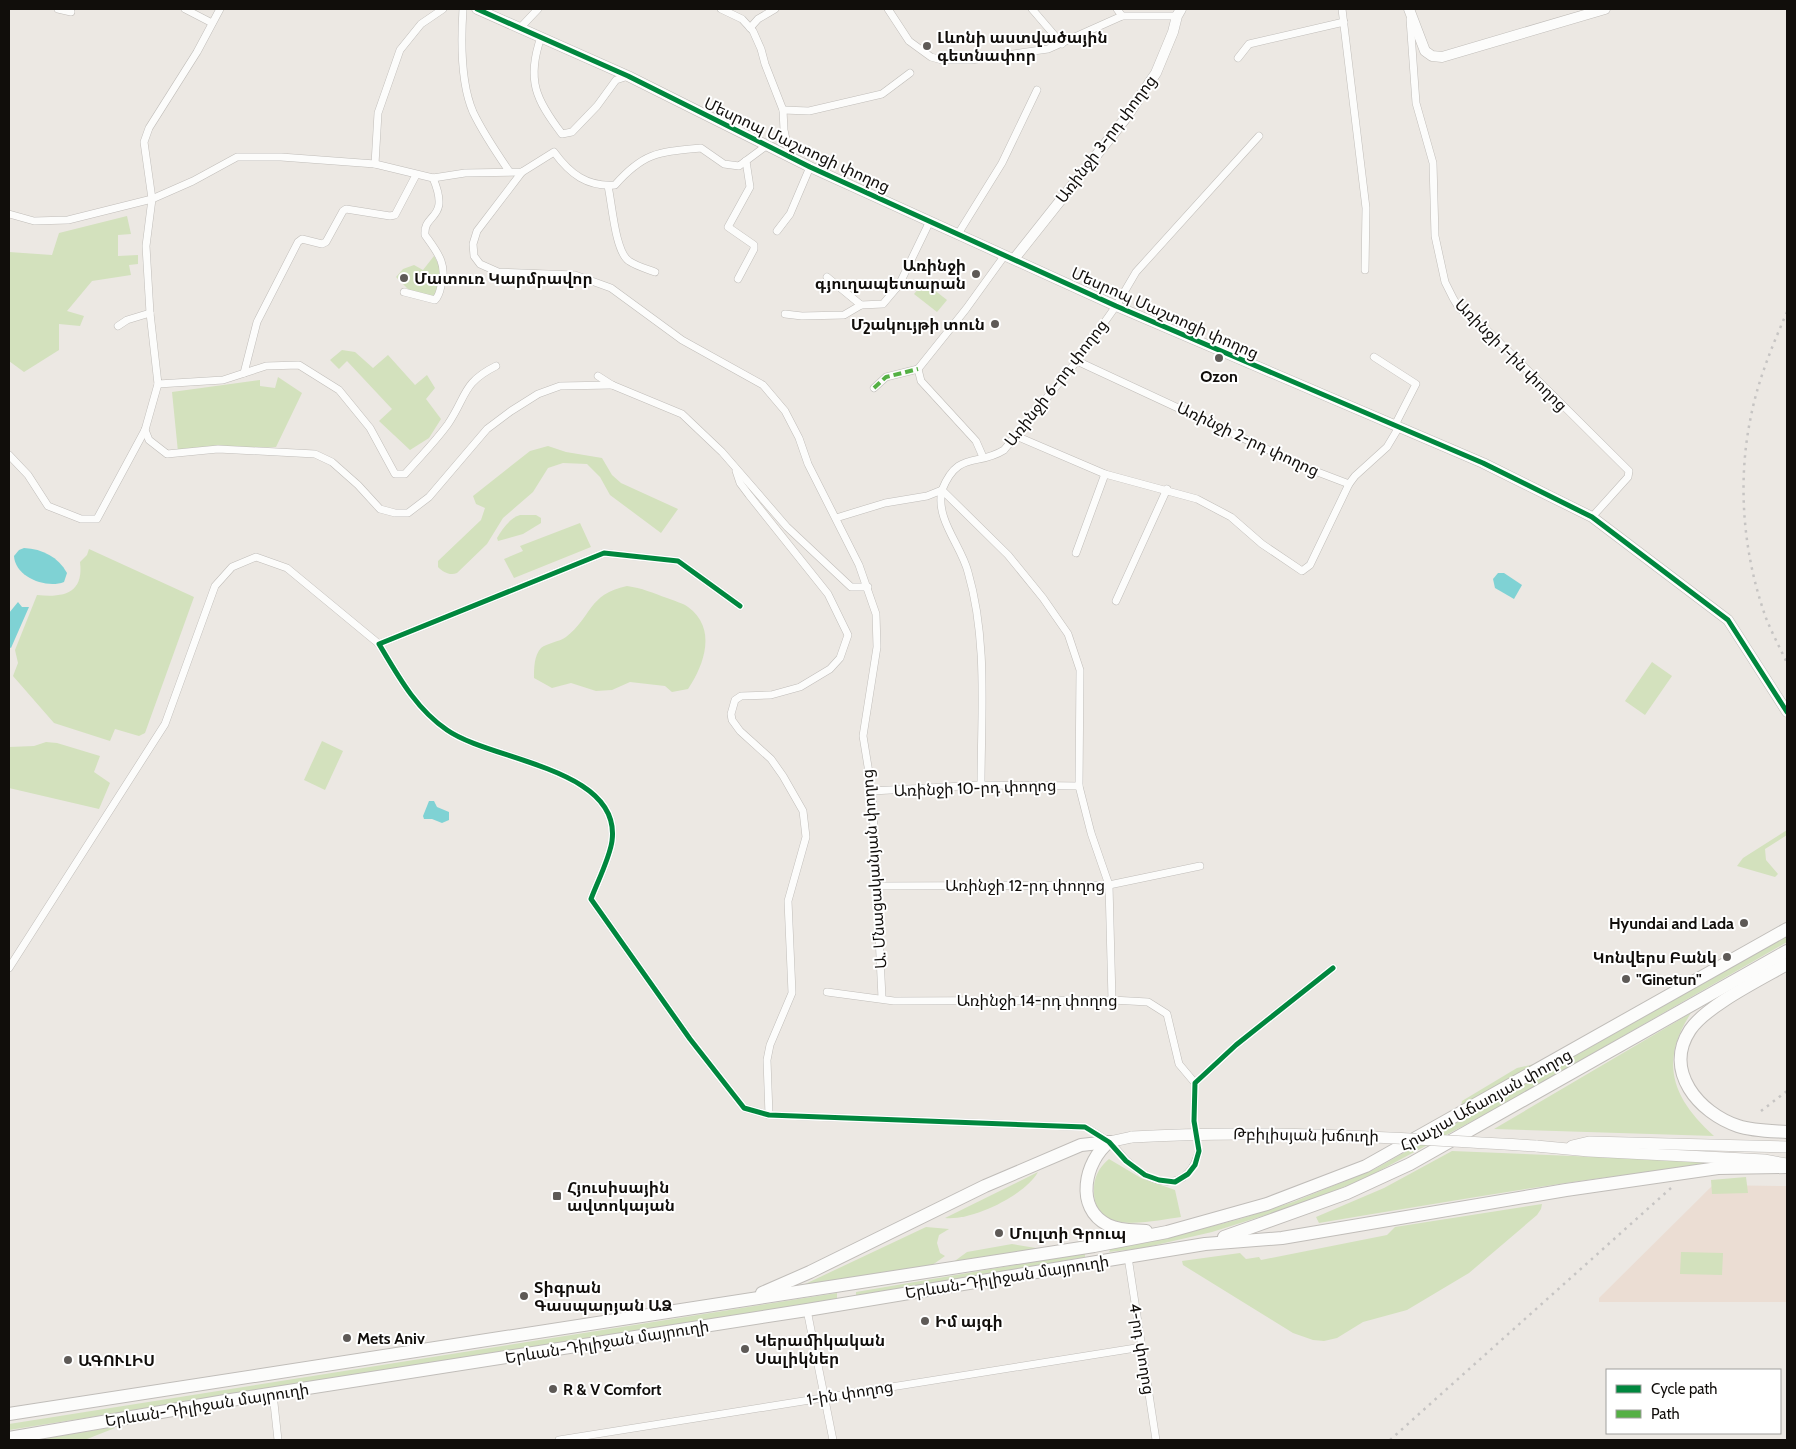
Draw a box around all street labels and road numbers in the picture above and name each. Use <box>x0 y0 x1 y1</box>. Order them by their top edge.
street label: Առինջի 3-րդ փողոց <box>1052 71 1160 207</box>
street label: Մեսրոպ Մաշտոցի փողոց <box>701 93 893 197</box>
street label: Մեսրոպ Մաշտոցի փողոց <box>1068 263 1262 363</box>
street label: Առինջի 1-ին փողոց <box>1451 295 1571 415</box>
street label: Առինջի 6-րդ փողոց <box>1001 316 1111 450</box>
street label: Առինջի 2-րդ փողոց <box>1174 398 1322 480</box>
street label: Ա. Մնացականյան փողոց <box>858 769 890 969</box>
street label: Առինջի 10-րդ փողոց <box>893 776 1057 800</box>
street label: Առինջի 12-րդ փողոց <box>945 876 1105 895</box>
street label: Առինջի 14-րդ փողոց <box>956 991 1118 1010</box>
street label: Հրաչյա Աճառյան փողոց <box>1397 1045 1575 1155</box>
street label: Թբիլիսյան խճուղի <box>1233 1124 1379 1146</box>
street label: Երևան-Դիլիջան մայրուղի <box>904 1251 1110 1303</box>
street label: 4-րդ փողոց <box>1125 1302 1159 1396</box>
street label: Երևան-Դիլիջան մայրուղի <box>504 1316 710 1368</box>
street label: 1-ին փողոց <box>805 1377 895 1409</box>
street label: Երևան-Դիլիջան մայրուղի <box>104 1379 310 1431</box>

